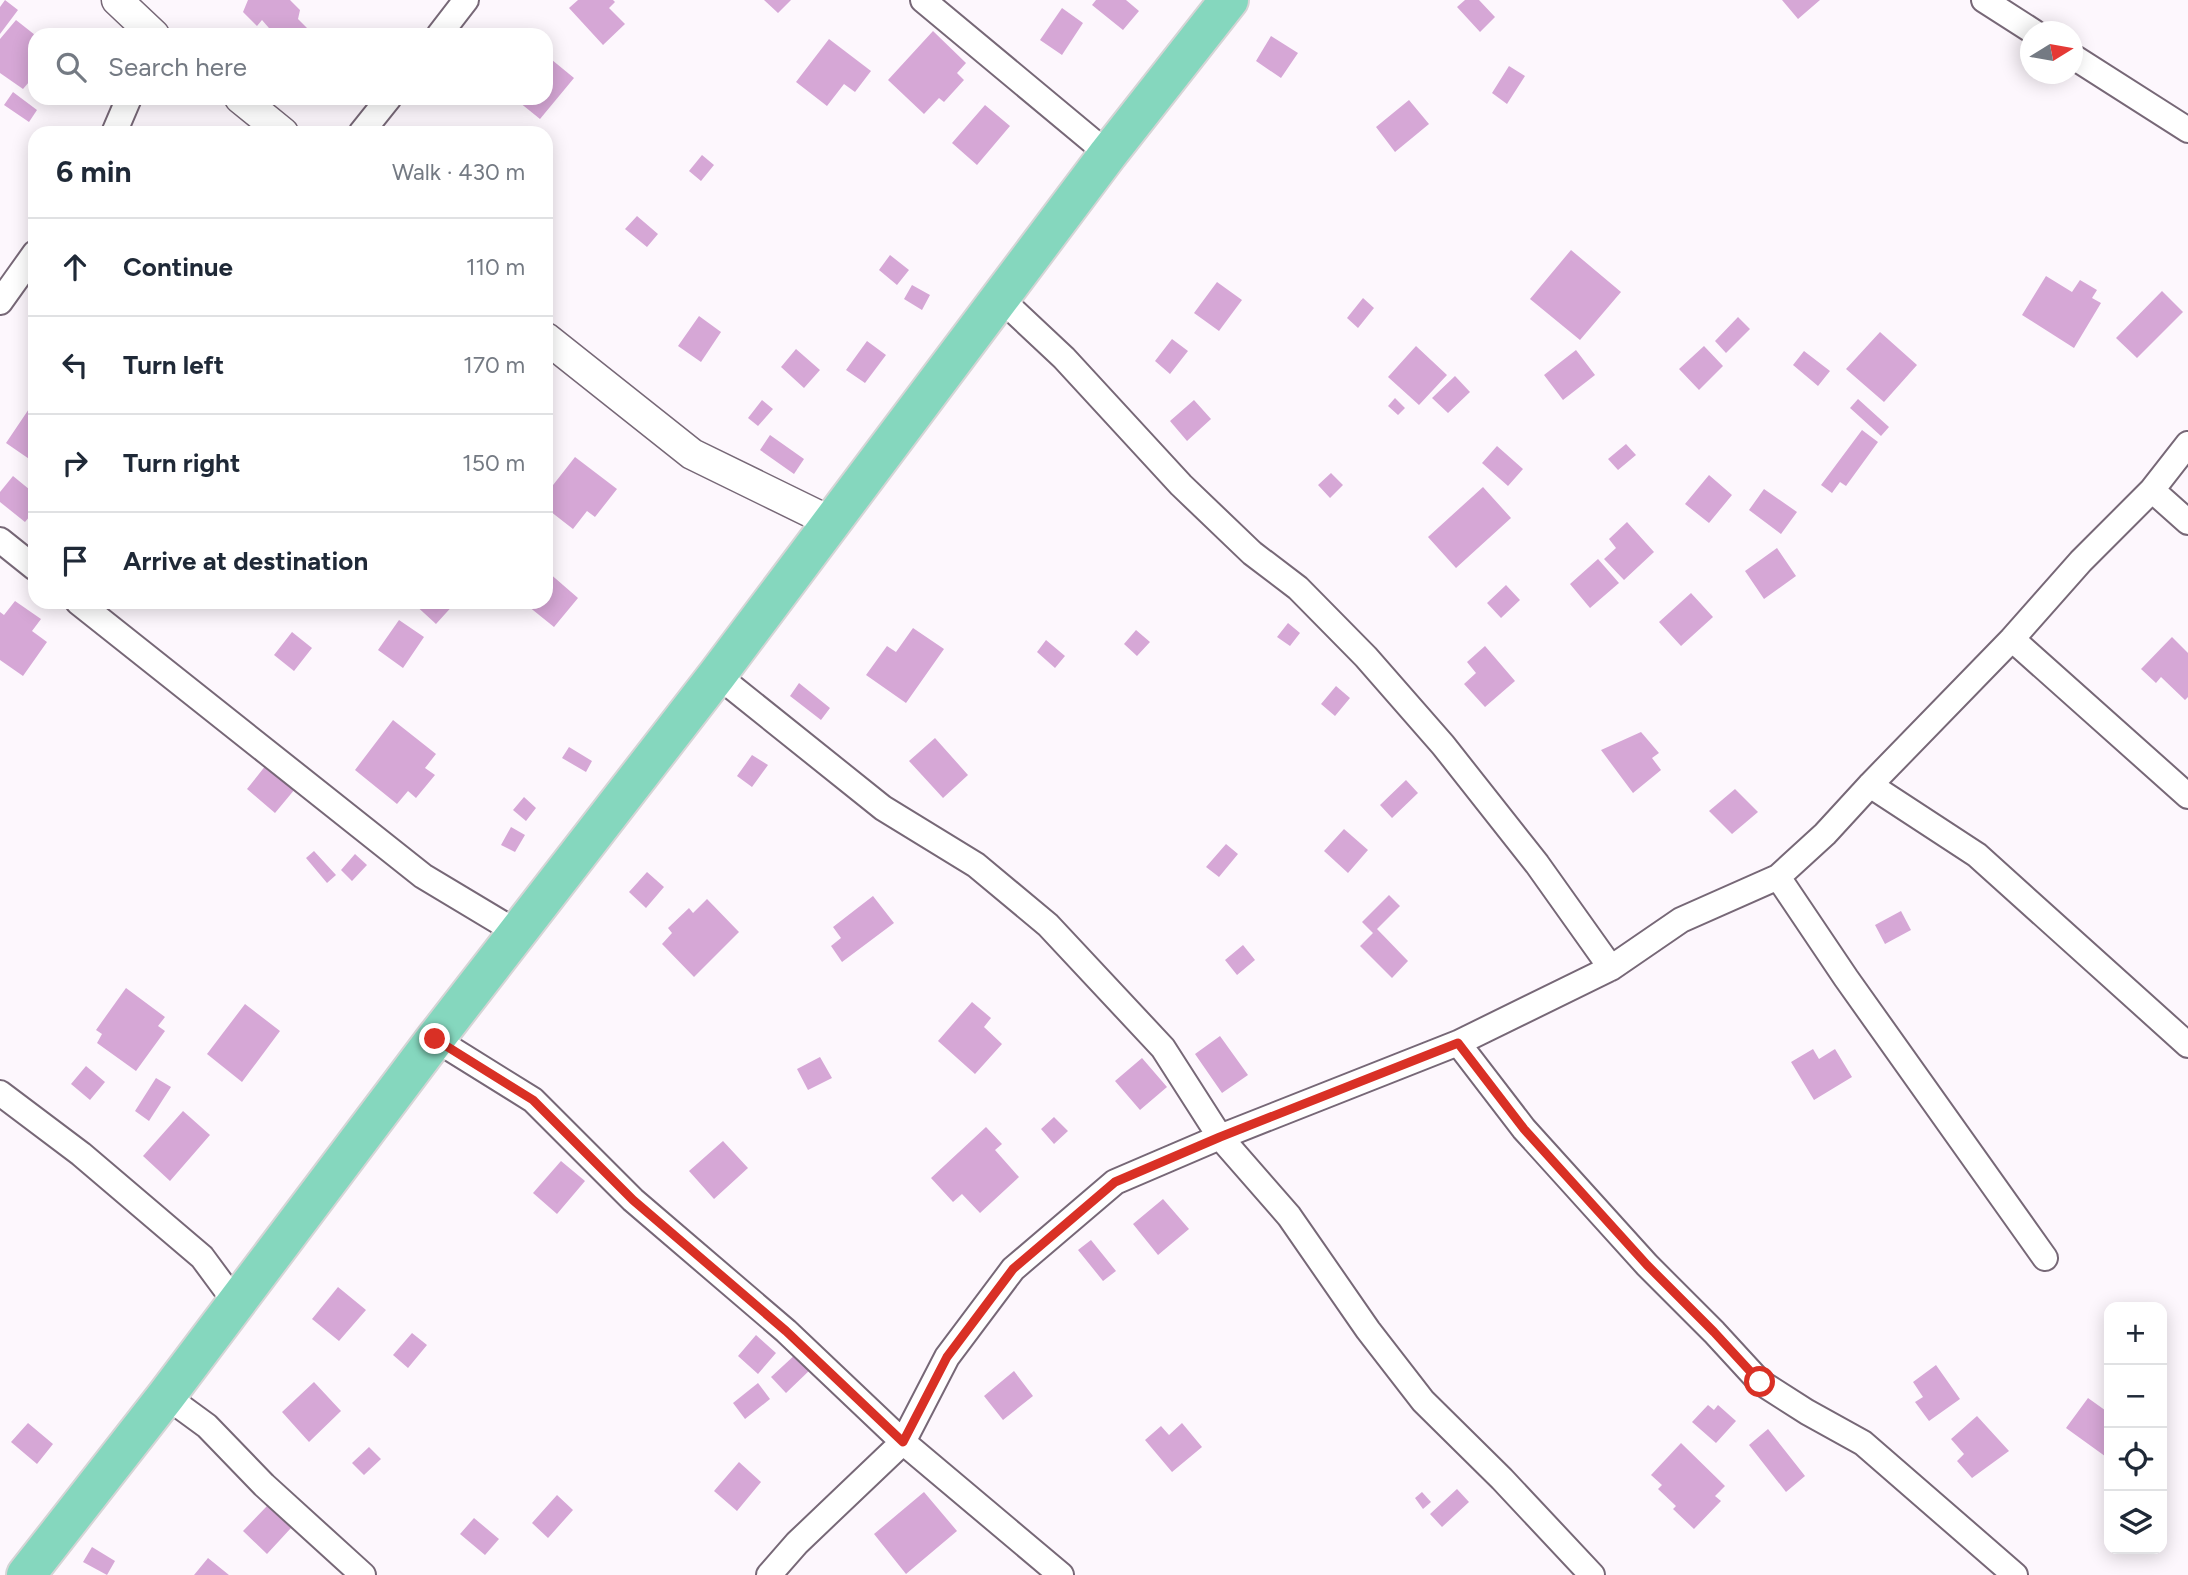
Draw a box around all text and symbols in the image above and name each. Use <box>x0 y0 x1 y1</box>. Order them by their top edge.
north arrow <box>2020 21 2083 84</box>
search box <box>28 28 553 105</box>
icon: search <box>52 48 90 86</box>
text: Search here <box>108 51 247 83</box>
text: 6 min <box>56 153 132 190</box>
text: Walk · 430 m <box>392 158 525 186</box>
icon: ahead <box>56 248 94 286</box>
text: Continue <box>123 251 233 283</box>
text: 110 m <box>466 253 525 281</box>
icon: left <box>56 346 94 384</box>
text: Turn left <box>123 349 224 381</box>
text: 170 m <box>463 351 525 379</box>
icon: right <box>56 444 94 482</box>
text: Turn right <box>123 447 240 479</box>
text: 150 m <box>462 449 525 477</box>
icon: arrive <box>56 542 94 580</box>
text: Arrive at destination <box>123 545 368 577</box>
route end <box>419 1023 450 1054</box>
map controls <box>2104 1302 2167 1554</box>
button: + <box>2104 1302 2167 1365</box>
button: − <box>2104 1365 2167 1428</box>
route start <box>1744 1366 1775 1397</box>
button: locate <box>2104 1428 2167 1491</box>
button: layers <box>2104 1491 2167 1554</box>

